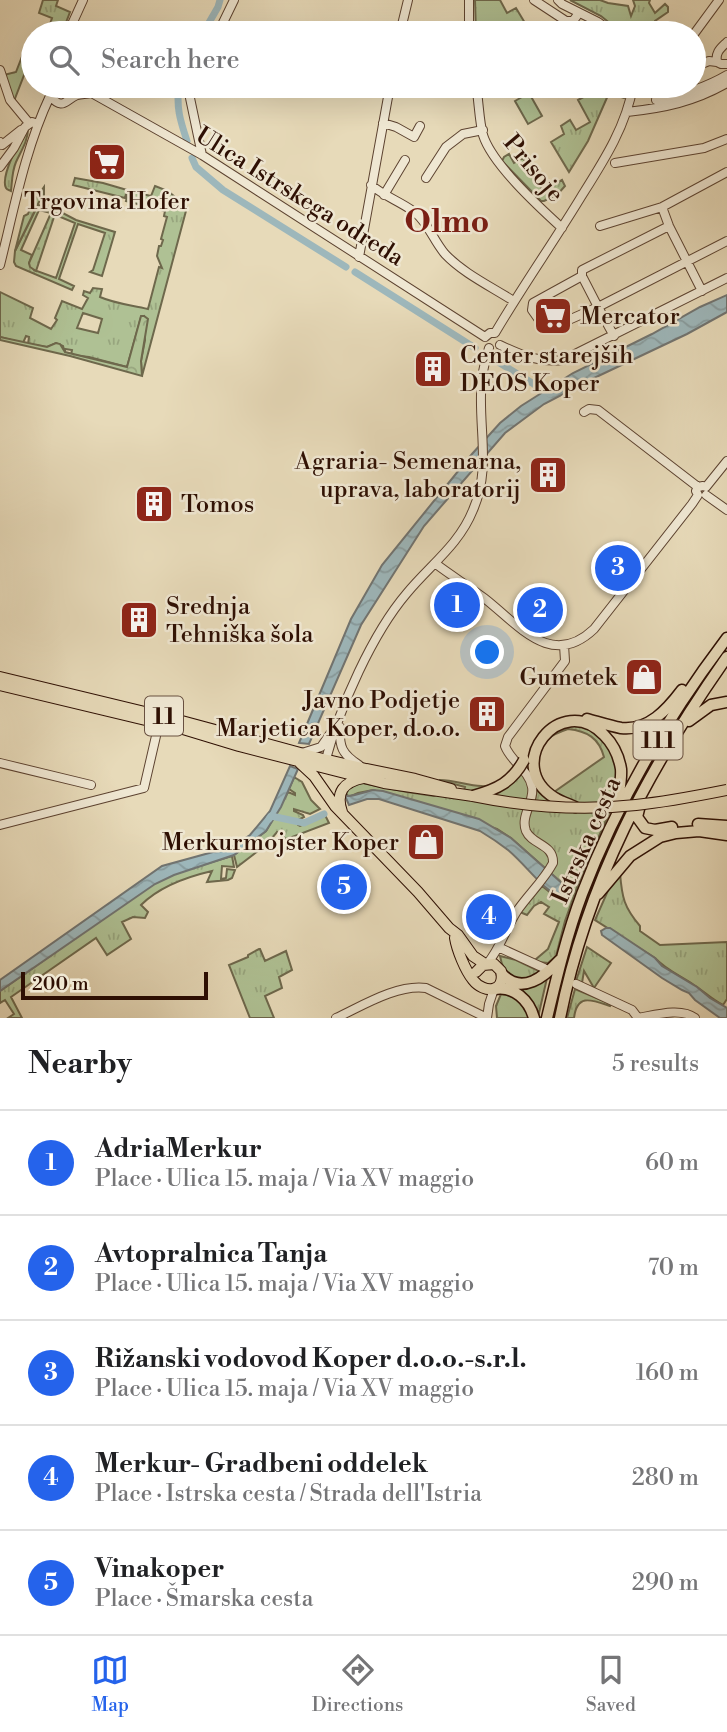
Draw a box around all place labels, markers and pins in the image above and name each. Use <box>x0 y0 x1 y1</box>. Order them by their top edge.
supermarket icon: Trgovina Hofer <box>86 141 128 183</box>
place label: Trgovina Hofer <box>24 187 190 217</box>
supermarket icon: Mercator <box>532 295 574 337</box>
place label: Mercator <box>580 302 680 332</box>
place label: Center starejših DEOS Koper <box>460 341 633 399</box>
building icon: Center starejših DEOS Koper <box>412 348 454 390</box>
place label: Agraria- Semenarna, uprava, laboratorij <box>294 447 521 505</box>
building icon: Agraria- Semenarna, uprava, laboratorij <box>527 454 569 496</box>
building icon: Tomos <box>133 483 175 525</box>
place label: Tomos <box>181 490 254 520</box>
pin: 3 <box>595 542 641 594</box>
pin: 1 <box>434 579 480 631</box>
pin: 2 <box>517 584 563 636</box>
place label: Srednja Tehniška šola <box>166 592 314 650</box>
building icon: Srednja Tehniška šola <box>118 599 160 641</box>
shop icon: Gumetek <box>623 656 665 698</box>
place label: Gumetek <box>520 663 618 693</box>
place label: Javno Podjetje Marjetica Koper, d.o.o. <box>216 686 460 744</box>
building icon: Javno Podjetje Marjetica Koper, d.o.o. <box>466 693 508 735</box>
shop icon: Merkurmojster Koper <box>405 821 447 863</box>
place label: Merkurmojster Koper <box>162 828 399 858</box>
pin: 5 <box>321 861 367 913</box>
pin: 4 <box>466 891 512 943</box>

